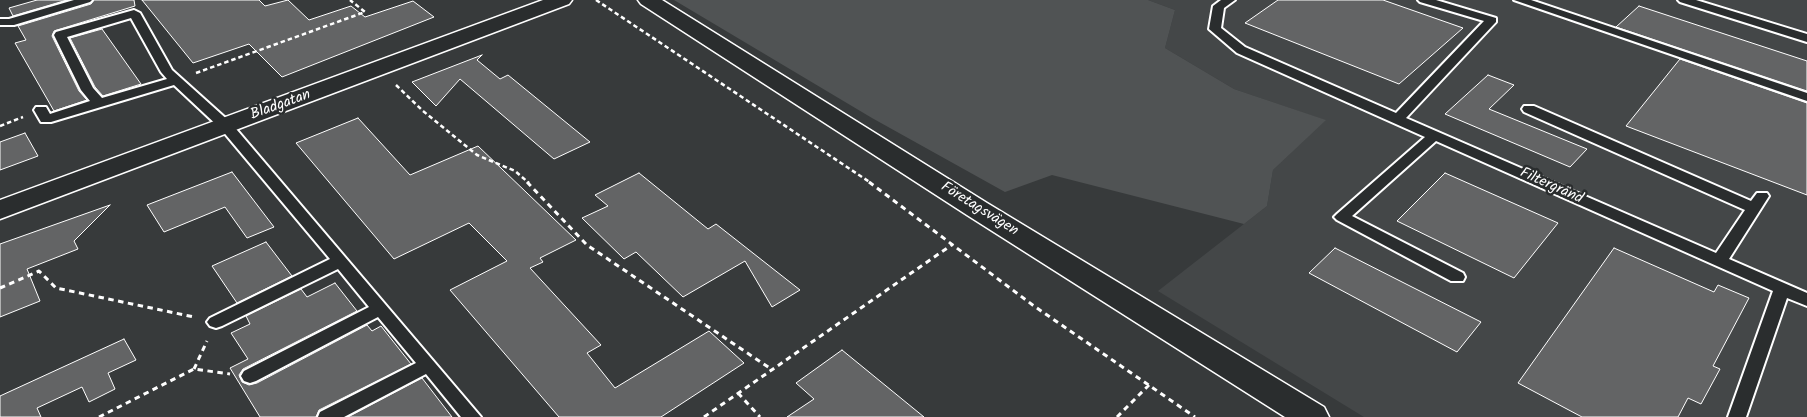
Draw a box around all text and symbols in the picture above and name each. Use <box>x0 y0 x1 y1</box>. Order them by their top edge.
street label: Bladgatan <box>248 87 314 125</box>
street label: Filtergränd <box>1517 165 1585 209</box>
street label: Företagsvägen <box>937 179 1021 241</box>

